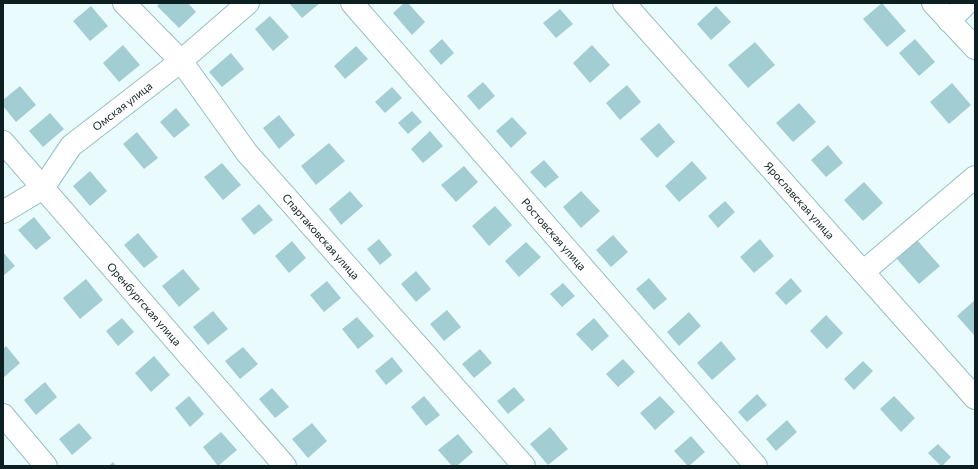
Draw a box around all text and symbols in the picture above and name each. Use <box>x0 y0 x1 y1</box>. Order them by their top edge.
street label: Омская улица <box>90 79 154 133</box>
street label: Ярославская улица <box>762 159 837 241</box>
street label: Спартаковская улица <box>280 191 363 282</box>
street label: Ростовская улица <box>519 195 589 273</box>
street label: Оренбургская улица <box>105 260 184 348</box>

